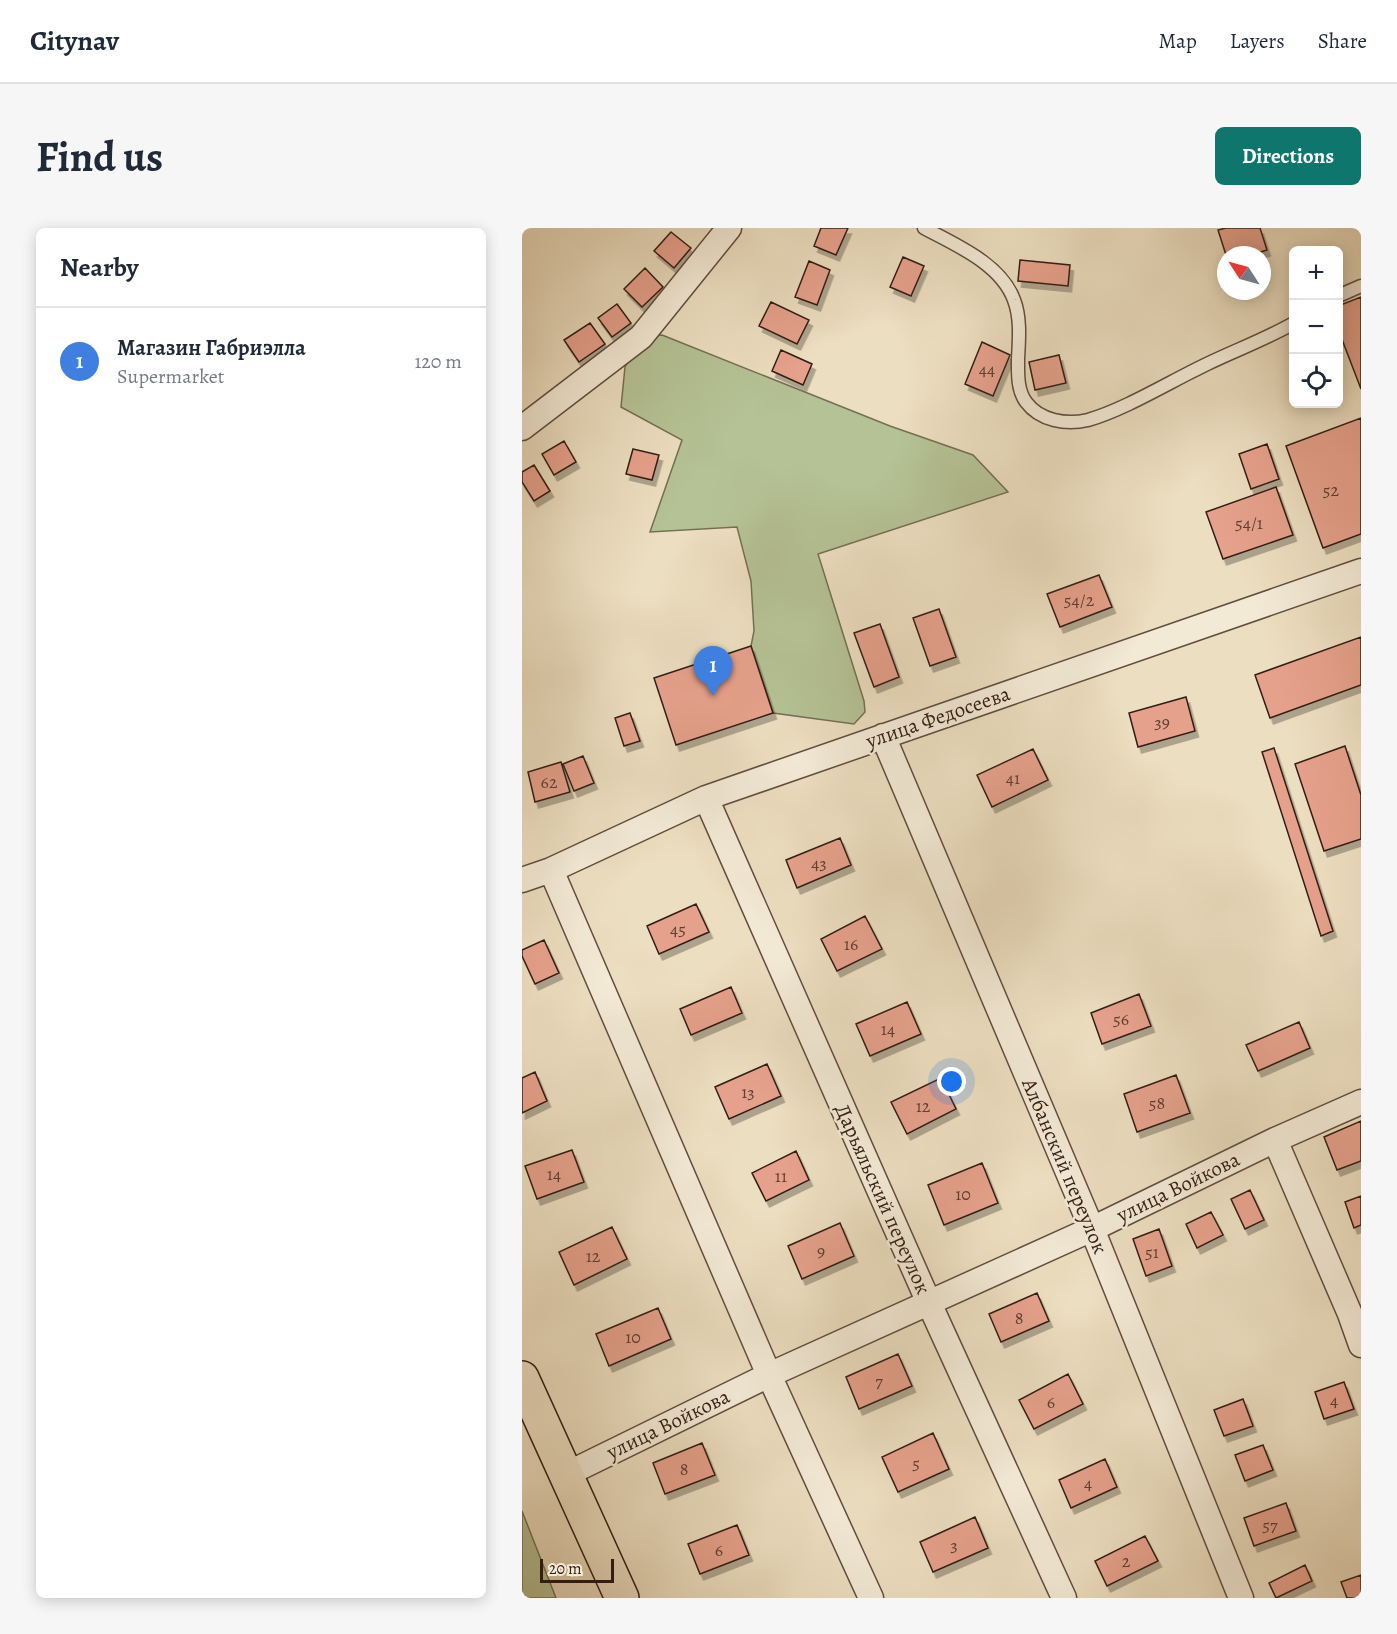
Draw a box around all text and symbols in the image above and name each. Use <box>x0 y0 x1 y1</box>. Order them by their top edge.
text: Citynav <box>30 22 119 60</box>
text: Map <box>1158 27 1197 55</box>
text: Layers <box>1230 27 1285 55</box>
text: Share <box>1318 27 1367 55</box>
button: Directions <box>1215 127 1361 185</box>
text: Find us <box>36 128 163 185</box>
north arrow <box>1217 246 1271 300</box>
map controls <box>1289 246 1343 408</box>
button: + <box>1289 246 1343 300</box>
text: Nearby <box>60 250 139 285</box>
button: − <box>1289 300 1343 354</box>
text: Магазин Габриэлла <box>117 333 306 363</box>
text: 1 <box>76 348 83 375</box>
text: 120 m <box>414 348 462 375</box>
button: locate <box>1289 354 1343 408</box>
house number: 44 <box>979 357 995 381</box>
text: Supermarket <box>117 363 224 390</box>
house number: 52 <box>1323 478 1340 502</box>
house number: 54/1 <box>1235 511 1263 535</box>
house number: 54/2 <box>1064 588 1095 612</box>
pin: 1 <box>694 646 732 696</box>
street label: улица Федосеева <box>861 679 1014 755</box>
house number: 39 <box>1154 710 1170 734</box>
house number: 41 <box>1006 766 1020 790</box>
house number: 62 <box>541 770 558 794</box>
house number: 43 <box>811 851 827 875</box>
house number: 45 <box>670 917 686 941</box>
house number: 16 <box>844 932 858 956</box>
house number: 56 <box>1113 1007 1129 1031</box>
house number: 14 <box>881 1017 895 1041</box>
your location <box>937 1067 966 1096</box>
street label: Албанский переулок <box>1015 1073 1115 1258</box>
house number: 13 <box>741 1080 755 1104</box>
house number: 58 <box>1149 1091 1165 1115</box>
house number: 12 <box>916 1094 931 1118</box>
street label: Дарьяльский переулок <box>828 1099 938 1299</box>
street label: улица Войкова <box>1111 1145 1245 1229</box>
house number: 14 <box>547 1162 561 1186</box>
house number: 11 <box>775 1164 787 1188</box>
house number: 10 <box>955 1182 971 1206</box>
house number: 9 <box>817 1239 825 1263</box>
house number: 51 <box>1145 1240 1159 1264</box>
house number: 12 <box>586 1244 601 1268</box>
house number: 8 <box>1015 1306 1023 1330</box>
house number: 10 <box>625 1325 641 1349</box>
house number: 7 <box>875 1369 883 1393</box>
street label: улица Войкова <box>601 1382 735 1466</box>
house number: 4 <box>1330 1388 1338 1412</box>
house number: 6 <box>1047 1390 1055 1414</box>
house number: 5 <box>912 1451 920 1475</box>
house number: 8 <box>680 1457 688 1481</box>
house number: 4 <box>1084 1471 1092 1495</box>
house number: 57 <box>1262 1513 1278 1537</box>
house number: 3 <box>950 1533 958 1557</box>
house number: 6 <box>715 1538 723 1562</box>
house number: 2 <box>1122 1549 1131 1573</box>
scale bar <box>540 1556 614 1584</box>
text: 20 m <box>549 1558 582 1580</box>

